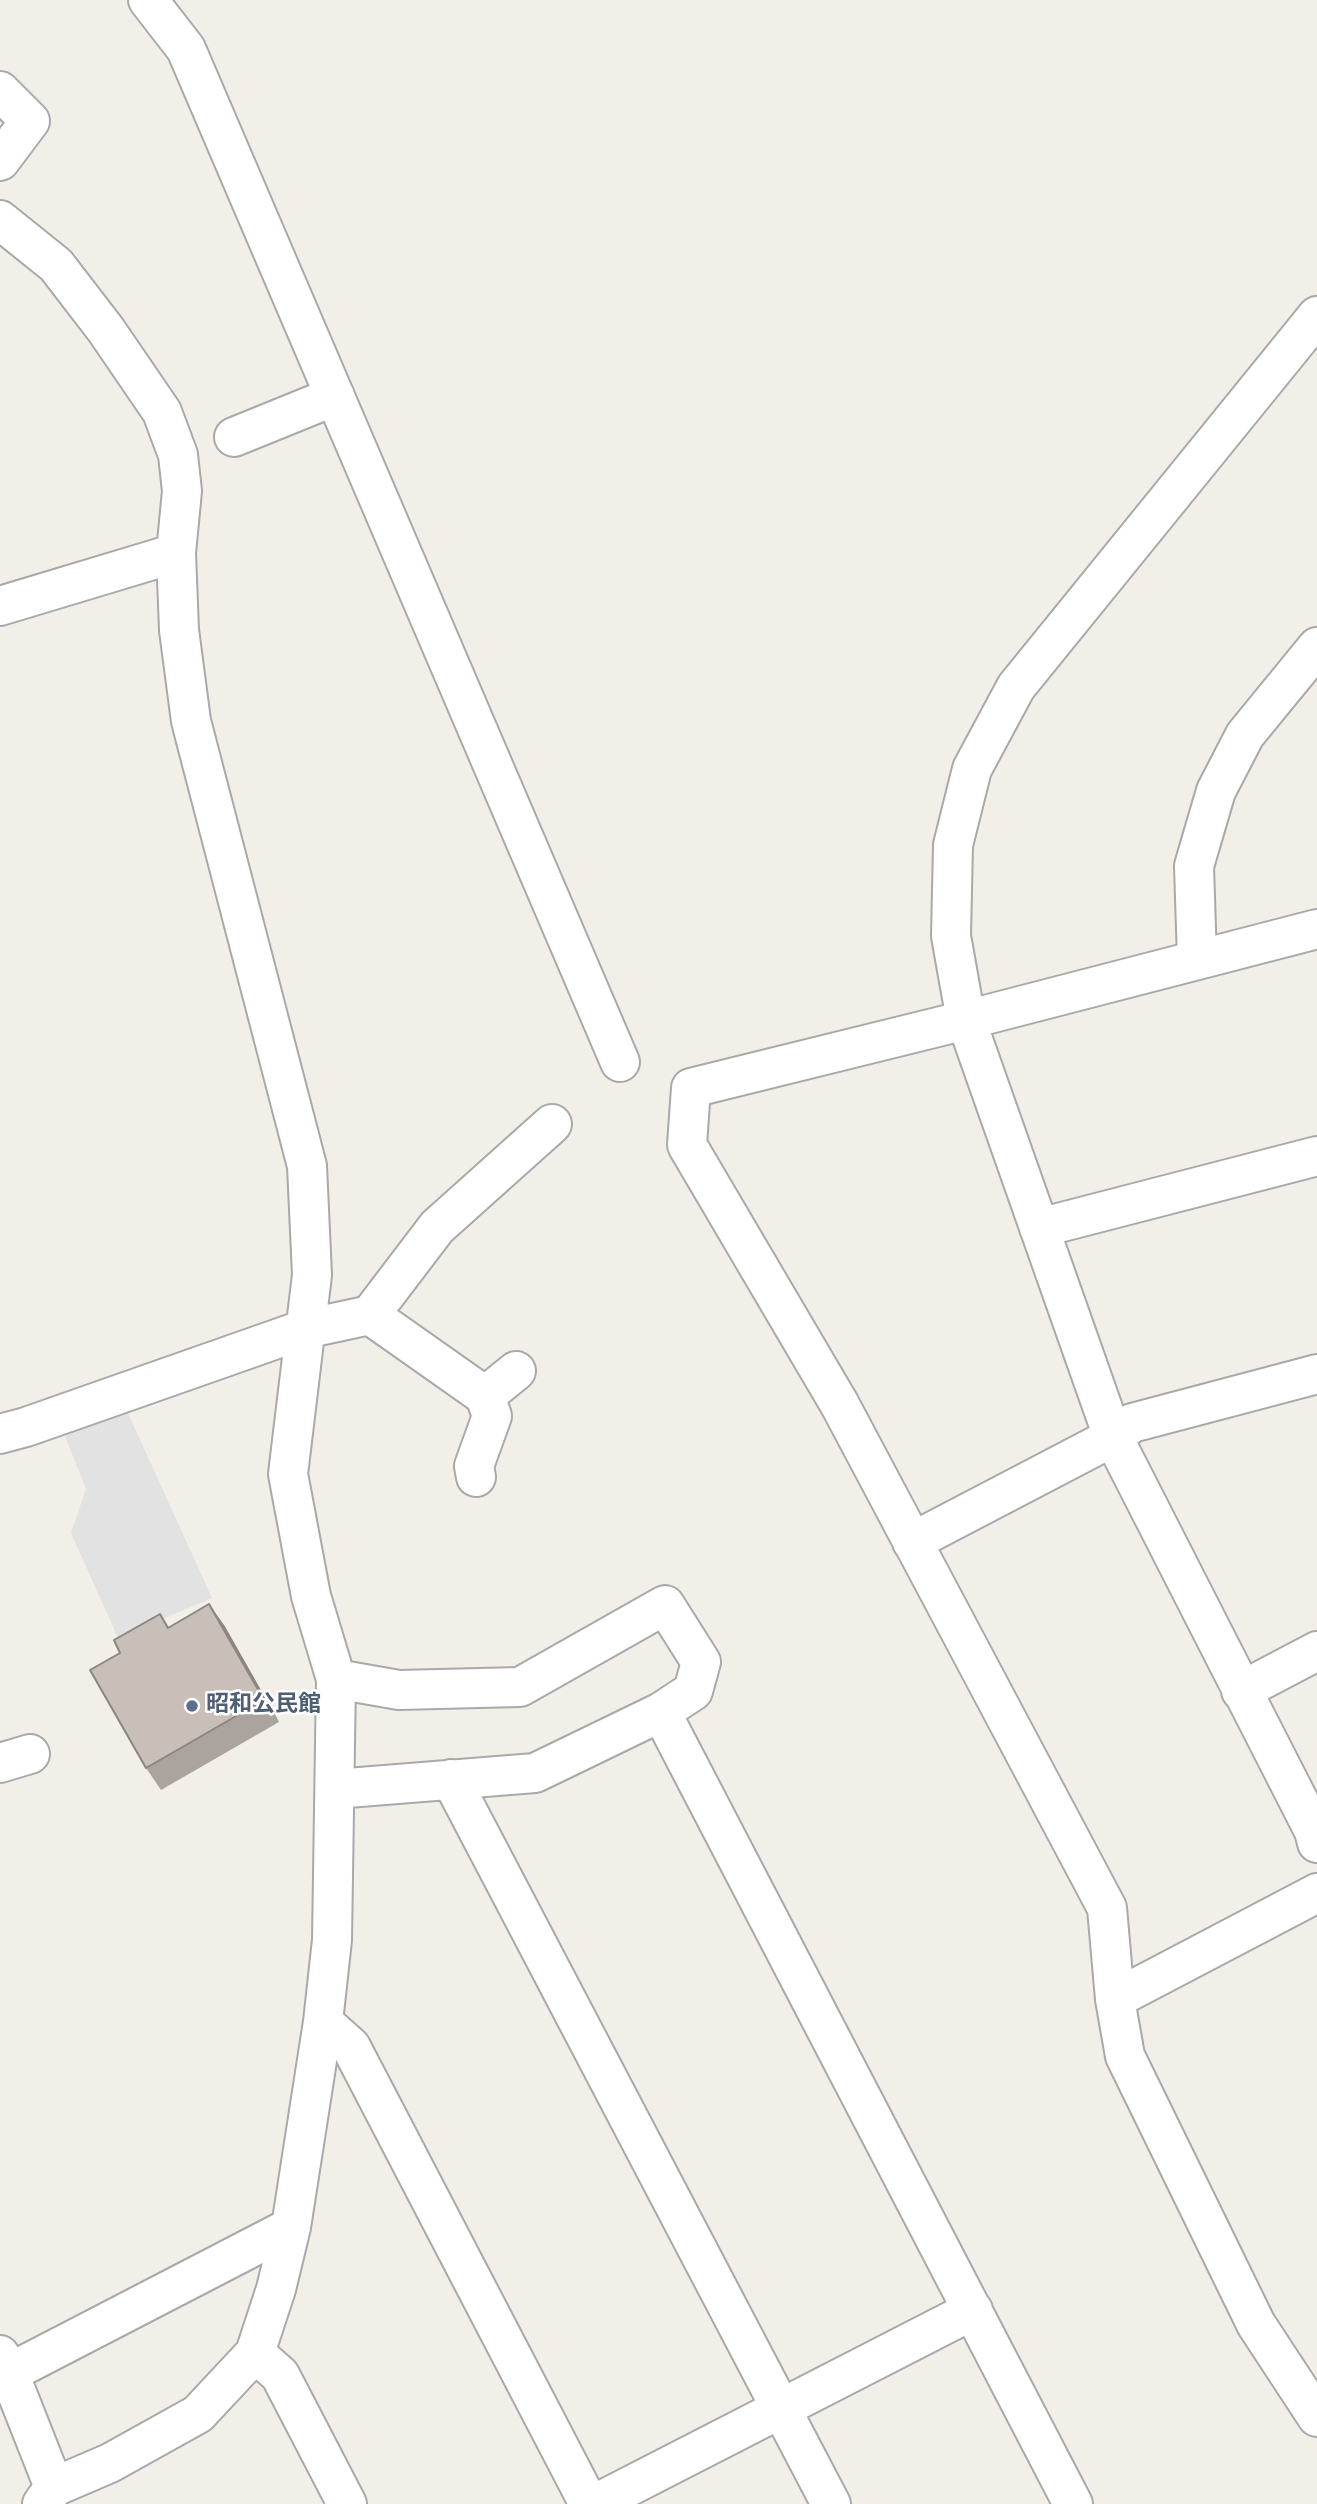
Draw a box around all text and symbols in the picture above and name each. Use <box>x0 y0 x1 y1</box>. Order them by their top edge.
place label: 昭和公民館 <box>206 1692 321 1720</box>
marker: 昭和公民館 <box>184 1698 200 1714</box>

